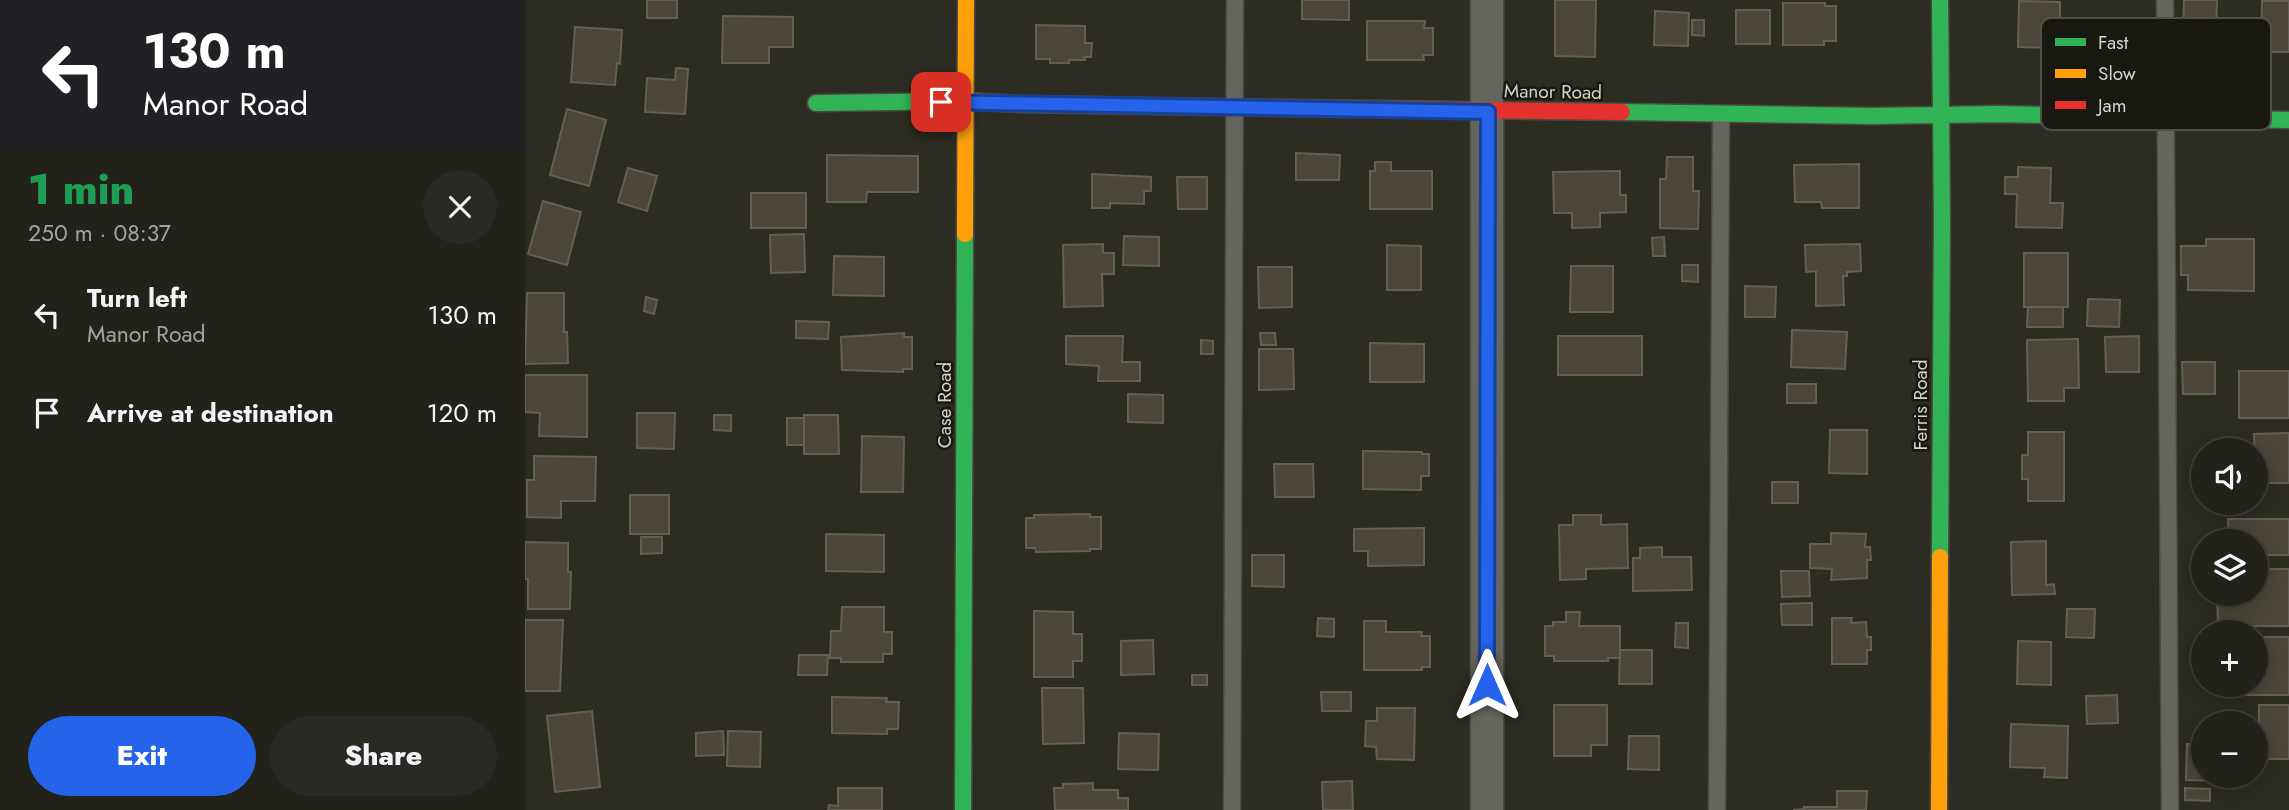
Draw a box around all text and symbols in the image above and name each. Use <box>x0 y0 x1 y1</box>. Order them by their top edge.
text: 130 m <box>143 16 286 86</box>
legend <box>2041 18 2271 130</box>
icon: left <box>28 28 119 119</box>
text: Fast <box>2098 29 2129 56</box>
text: Slow <box>2098 60 2136 87</box>
pin <box>911 72 971 132</box>
street label: Manor Road <box>1504 77 1602 106</box>
text: Manor Road <box>143 81 308 127</box>
icon: arrive <box>922 83 960 121</box>
text: Jam <box>2095 92 2127 119</box>
text: 1 min <box>28 159 134 220</box>
button: close <box>423 170 497 244</box>
text: 250 m · 08:37 <box>28 216 171 250</box>
text: Turn left <box>87 279 187 317</box>
icon: left <box>28 296 66 334</box>
text: 130 m <box>427 296 497 334</box>
text: Manor Road <box>87 317 206 351</box>
street label: Ferris Road <box>1907 359 1934 451</box>
street label: Case Road <box>931 362 958 448</box>
icon: arrive <box>28 394 66 432</box>
text: Arrive at destination <box>87 394 334 432</box>
text: 120 m <box>427 394 497 432</box>
map controls <box>2191 438 2268 788</box>
button: sound <box>2191 438 2268 515</box>
button: layers <box>2191 529 2268 606</box>
button: + <box>2191 620 2268 697</box>
position arrow <box>1450 648 1524 722</box>
button: − <box>2191 711 2268 788</box>
button: Exit <box>28 716 256 796</box>
button: Share <box>270 716 497 796</box>

